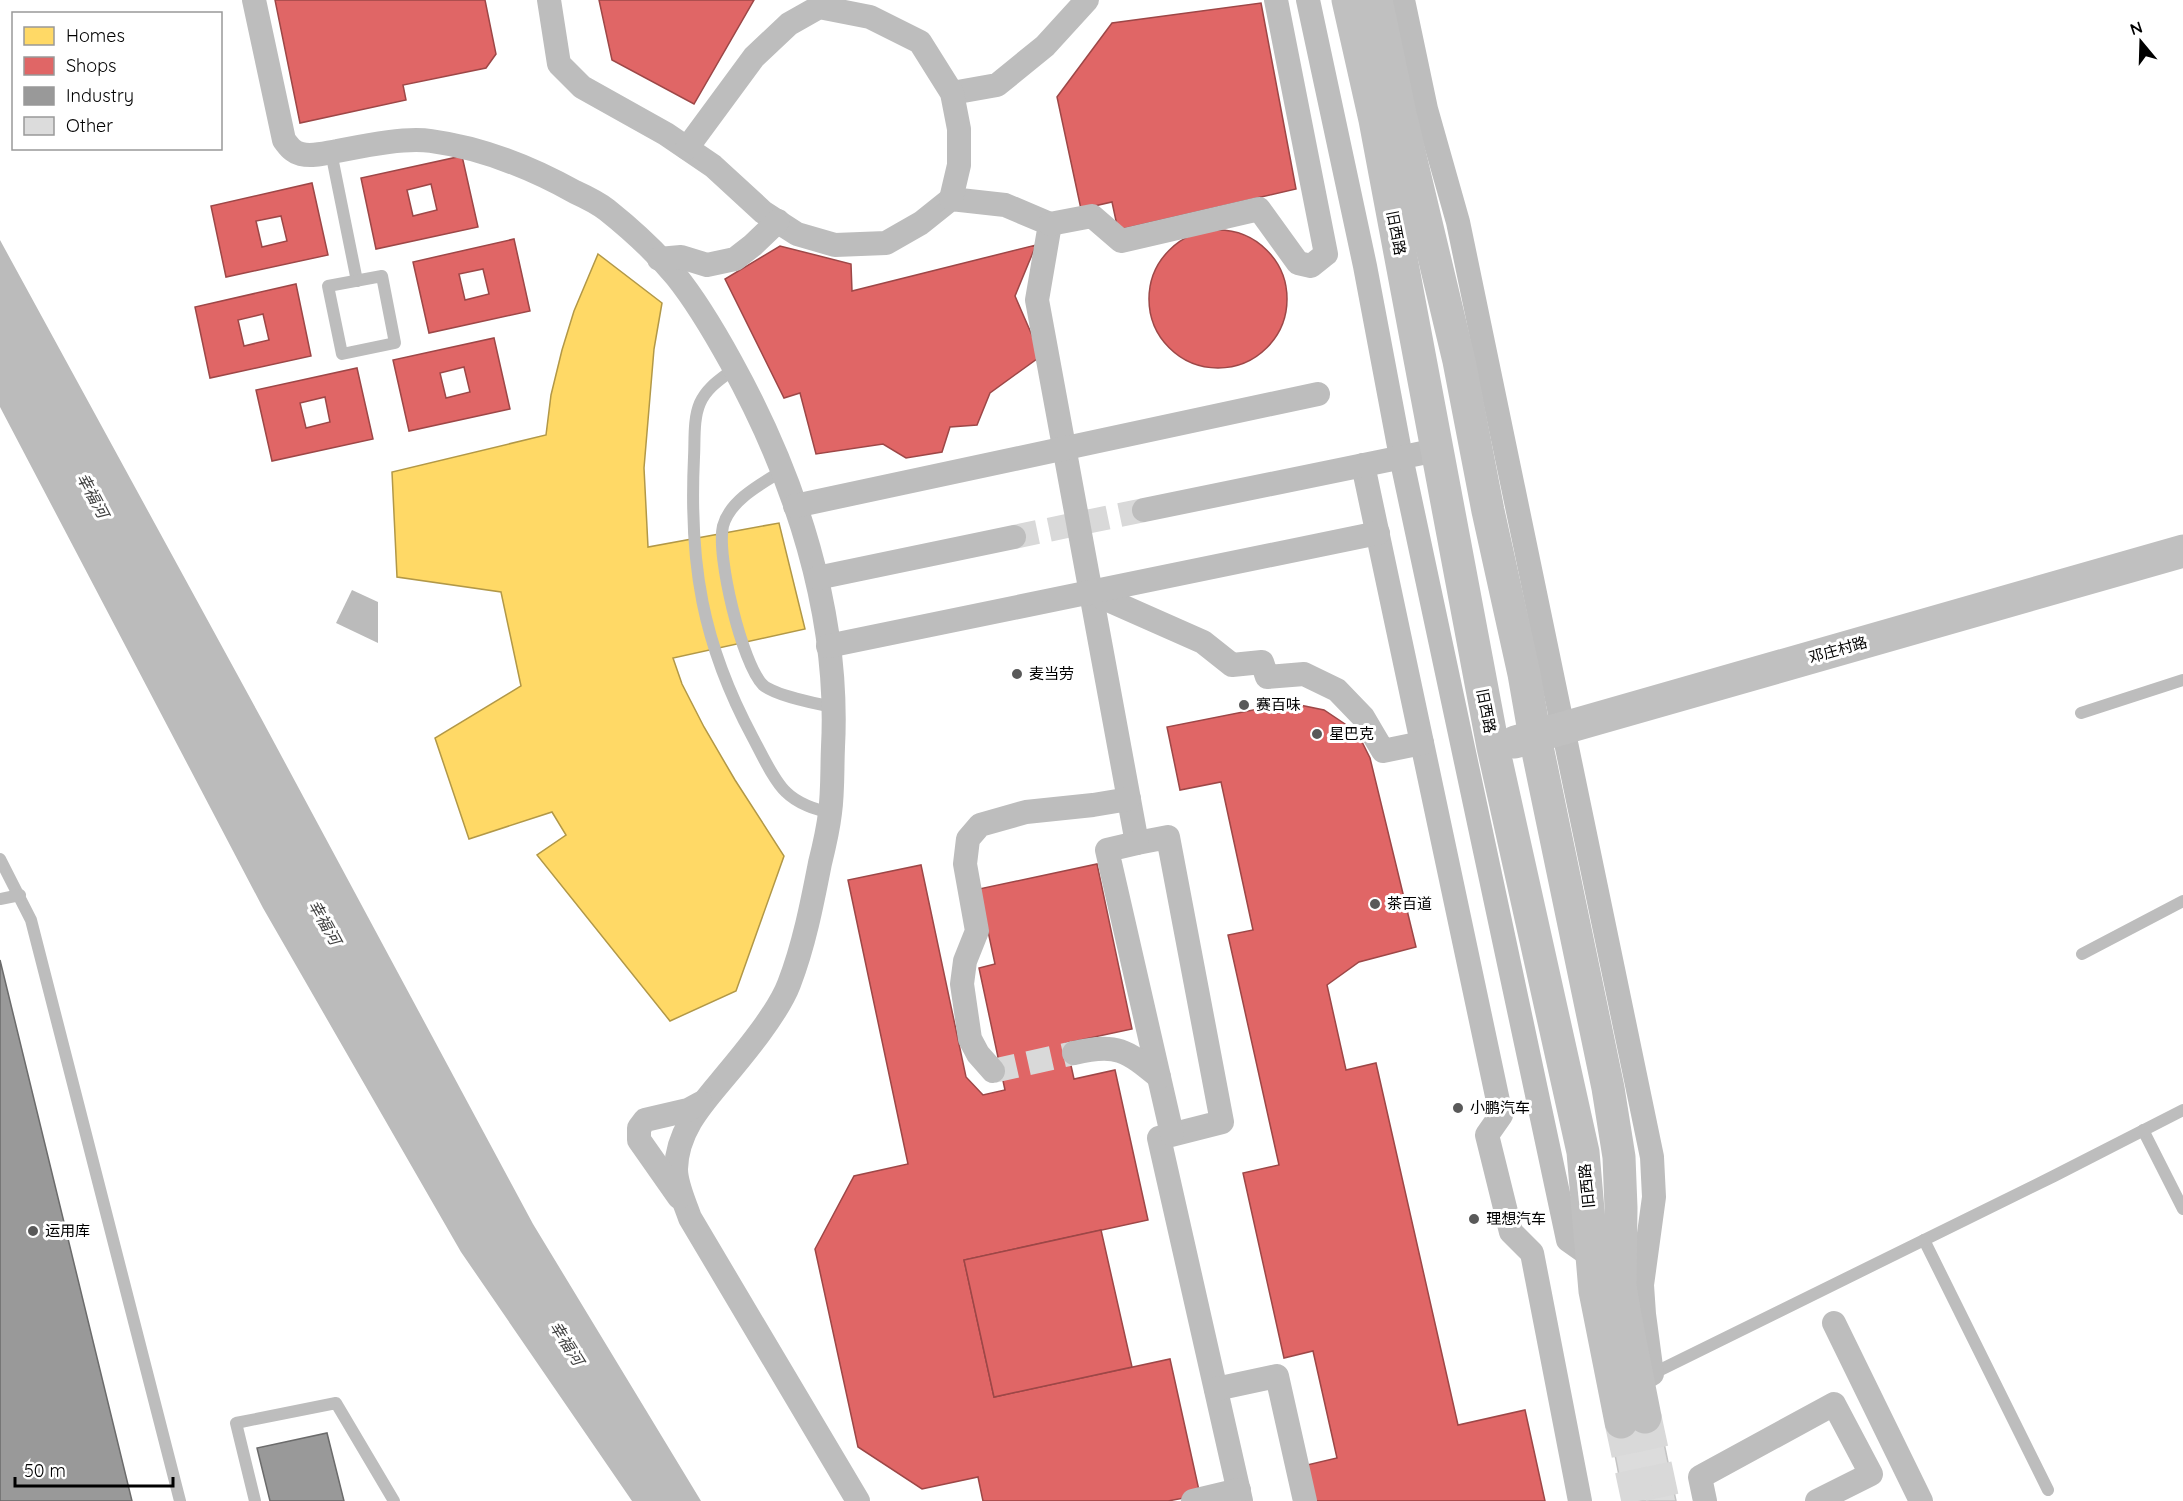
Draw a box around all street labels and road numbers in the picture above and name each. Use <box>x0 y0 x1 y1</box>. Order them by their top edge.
street label: 旧西路 <box>1383 209 1410 257</box>
street label: 邓庄村路 <box>1806 632 1869 667</box>
street label: 旧西路 <box>1473 687 1500 735</box>
street label: 旧西路 <box>1575 1163 1598 1209</box>

